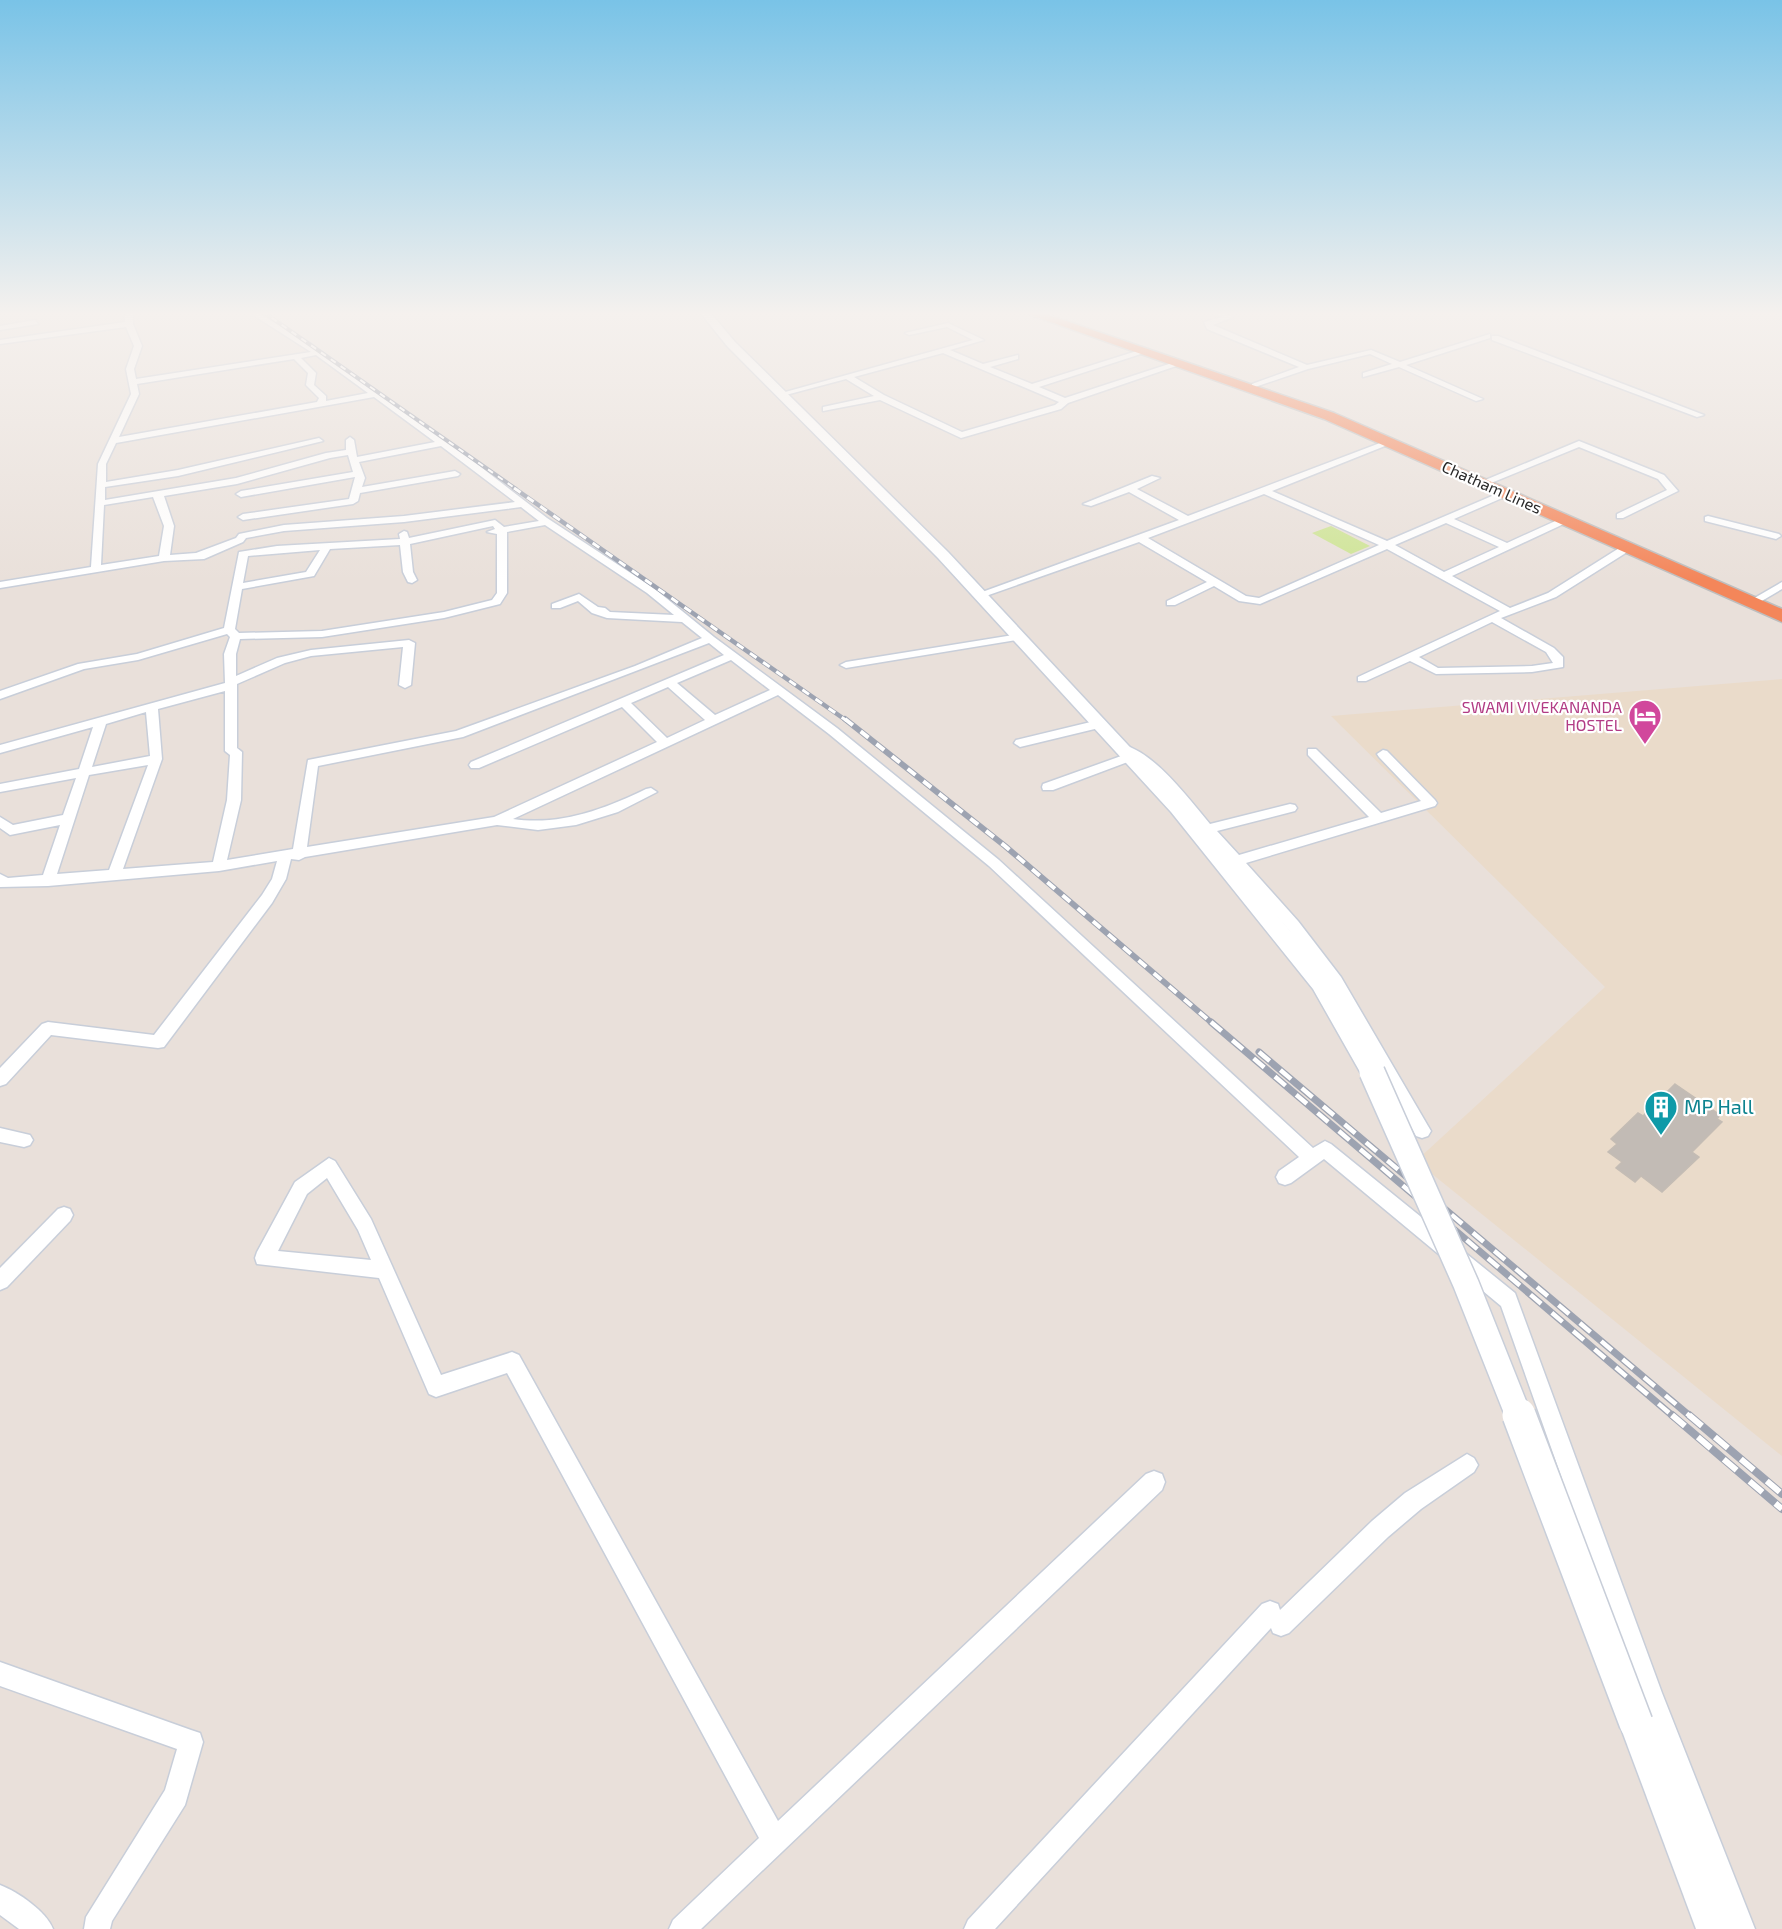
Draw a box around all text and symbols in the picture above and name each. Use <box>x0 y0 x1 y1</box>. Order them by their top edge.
street label: Chatham Lines <box>1439 456 1545 517</box>
place label: SWAMI VIVEKANANDA HOSTEL <box>1462 697 1622 734</box>
hotel icon: SWAMI VIVEKANANDA HOSTEL <box>1627 698 1663 745</box>
building icon: MP Hall <box>1643 1089 1679 1136</box>
place label: MP Hall <box>1684 1094 1754 1118</box>

